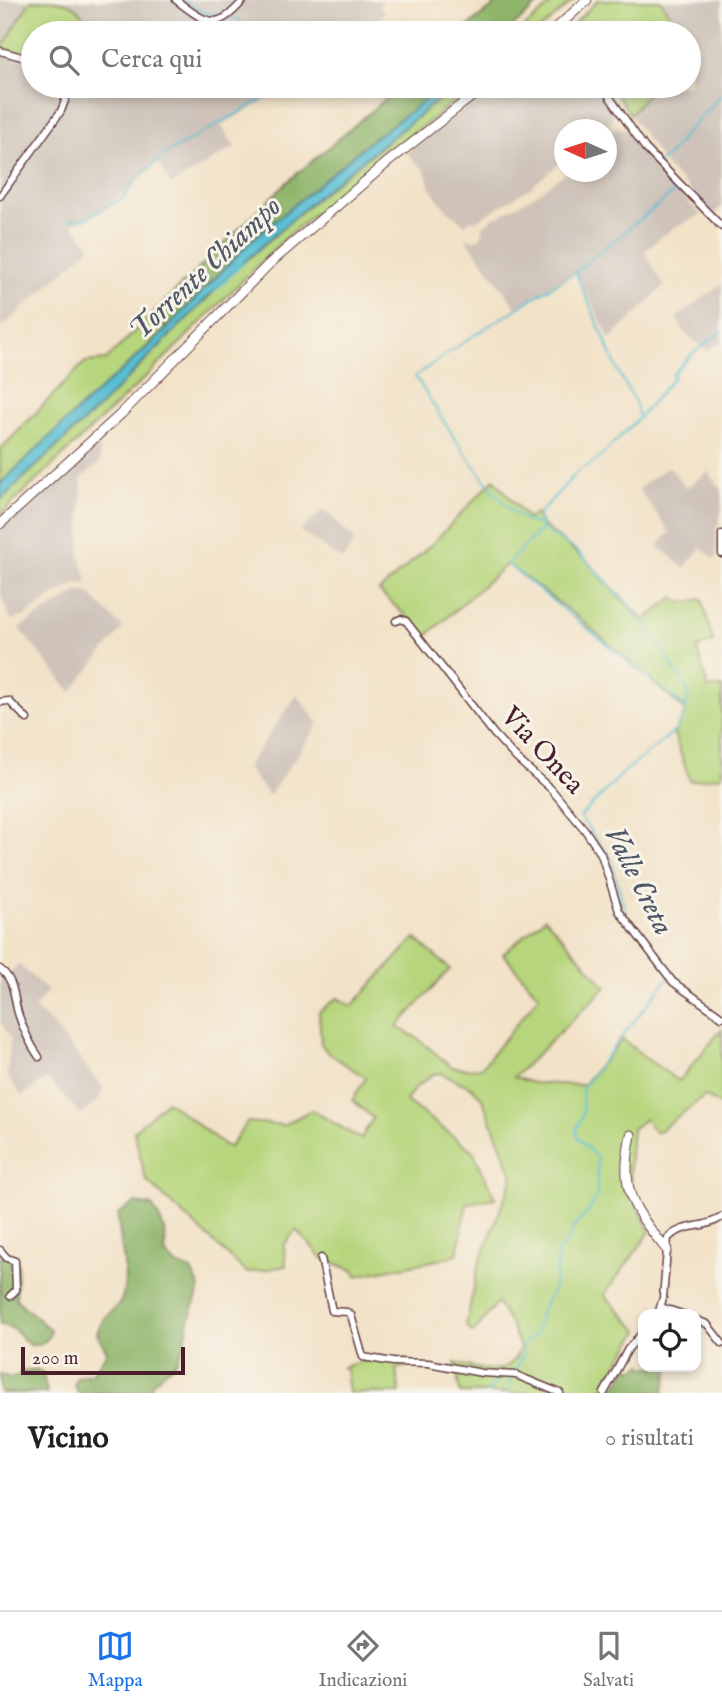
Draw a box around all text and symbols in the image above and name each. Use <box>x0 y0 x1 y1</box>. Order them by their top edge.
search box <box>21 21 701 98</box>
icon: search <box>45 41 83 79</box>
text: Cerca qui <box>101 43 202 76</box>
north arrow <box>554 119 617 182</box>
water label: Torrente Chiampo <box>122 189 290 349</box>
street label: Via Onea <box>492 699 592 803</box>
water label: Valle Creta <box>595 820 681 942</box>
map controls <box>638 1309 701 1372</box>
button: locate <box>638 1309 701 1372</box>
scale bar <box>21 1344 186 1376</box>
text: 200 m <box>32 1347 78 1371</box>
text: Vicino <box>28 1420 109 1458</box>
text: 0 risultati <box>605 1424 694 1453</box>
tab: Mappa <box>88 1627 143 1693</box>
tab: Indicazioni <box>318 1627 407 1693</box>
tab: Salvati <box>583 1627 634 1693</box>

